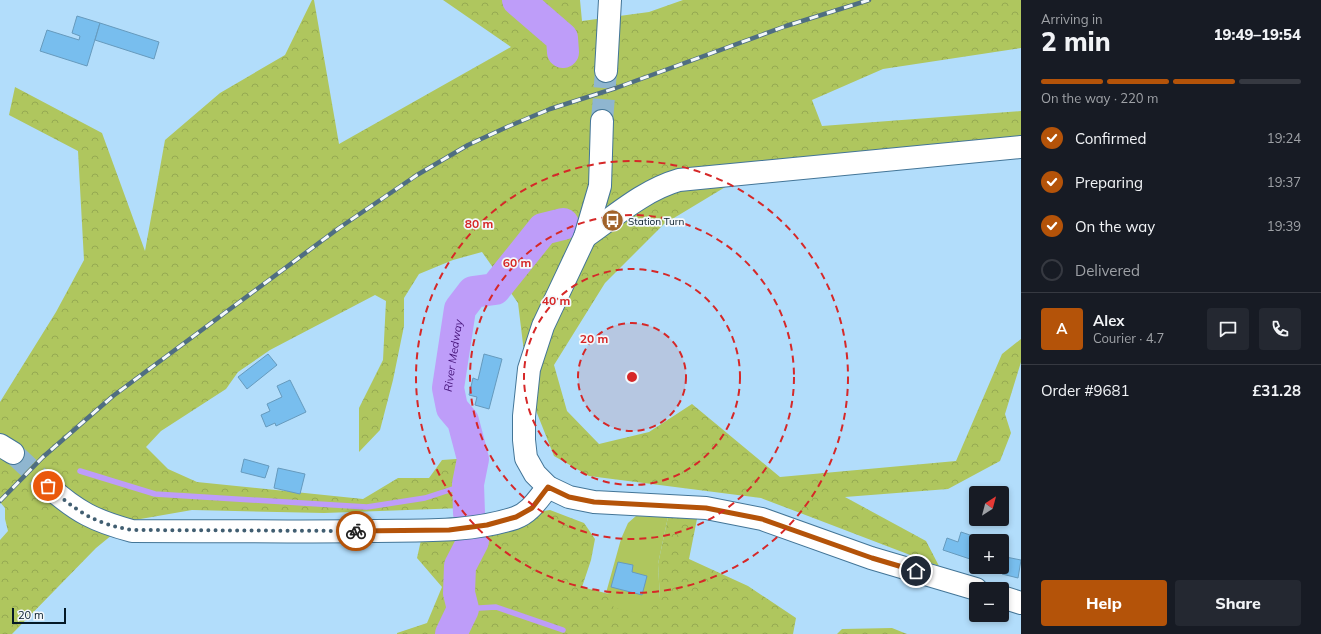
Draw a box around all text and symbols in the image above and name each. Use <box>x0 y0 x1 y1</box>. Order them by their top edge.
text: Arriving in <box>1041 11 1103 27</box>
text: 2 min <box>1041 25 1111 58</box>
text: 19:49–19:54 <box>1214 25 1301 44</box>
text: On the way · 220 m <box>1041 90 1158 106</box>
icon: check <box>1041 127 1063 149</box>
text: Confirmed <box>1075 129 1146 148</box>
text: 19:24 <box>1267 130 1301 146</box>
icon: check <box>1041 171 1063 193</box>
text: Preparing <box>1075 173 1143 192</box>
text: 19:37 <box>1267 174 1301 190</box>
bus stop icon: Station Turn <box>599 208 625 234</box>
place label: Station Turn <box>628 215 684 228</box>
icon: check <box>1041 215 1063 237</box>
text: 80 m <box>465 216 493 231</box>
text: On the way <box>1075 217 1155 236</box>
text: 19:39 <box>1267 218 1301 234</box>
text: 60 m <box>503 255 531 270</box>
text: Delivered <box>1075 261 1140 280</box>
text: 40 m <box>542 293 570 308</box>
button: chat <box>1207 308 1249 350</box>
button: phone <box>1259 308 1301 350</box>
text: Alex <box>1093 311 1125 330</box>
water label: River Medway <box>441 317 465 393</box>
text: A <box>1056 319 1068 338</box>
text: Courier · 4.7 <box>1093 330 1164 346</box>
text: 20 m <box>580 331 608 346</box>
centre of rings <box>625 370 639 384</box>
text: Order #9681 <box>1041 381 1129 400</box>
text: £31.28 <box>1252 381 1301 400</box>
pin <box>31 469 65 503</box>
icon: bag <box>37 475 59 497</box>
north arrow <box>969 486 1009 526</box>
map controls <box>969 486 1009 622</box>
courier <box>336 511 376 551</box>
icon: bike <box>345 520 367 542</box>
button: + <box>969 534 1009 574</box>
pin <box>899 554 933 588</box>
icon: home <box>905 560 927 582</box>
button: Help <box>1041 580 1167 626</box>
button: Share <box>1175 580 1301 626</box>
button: − <box>969 582 1009 622</box>
scale bar <box>12 606 66 625</box>
text: 20 m <box>18 608 44 622</box>

